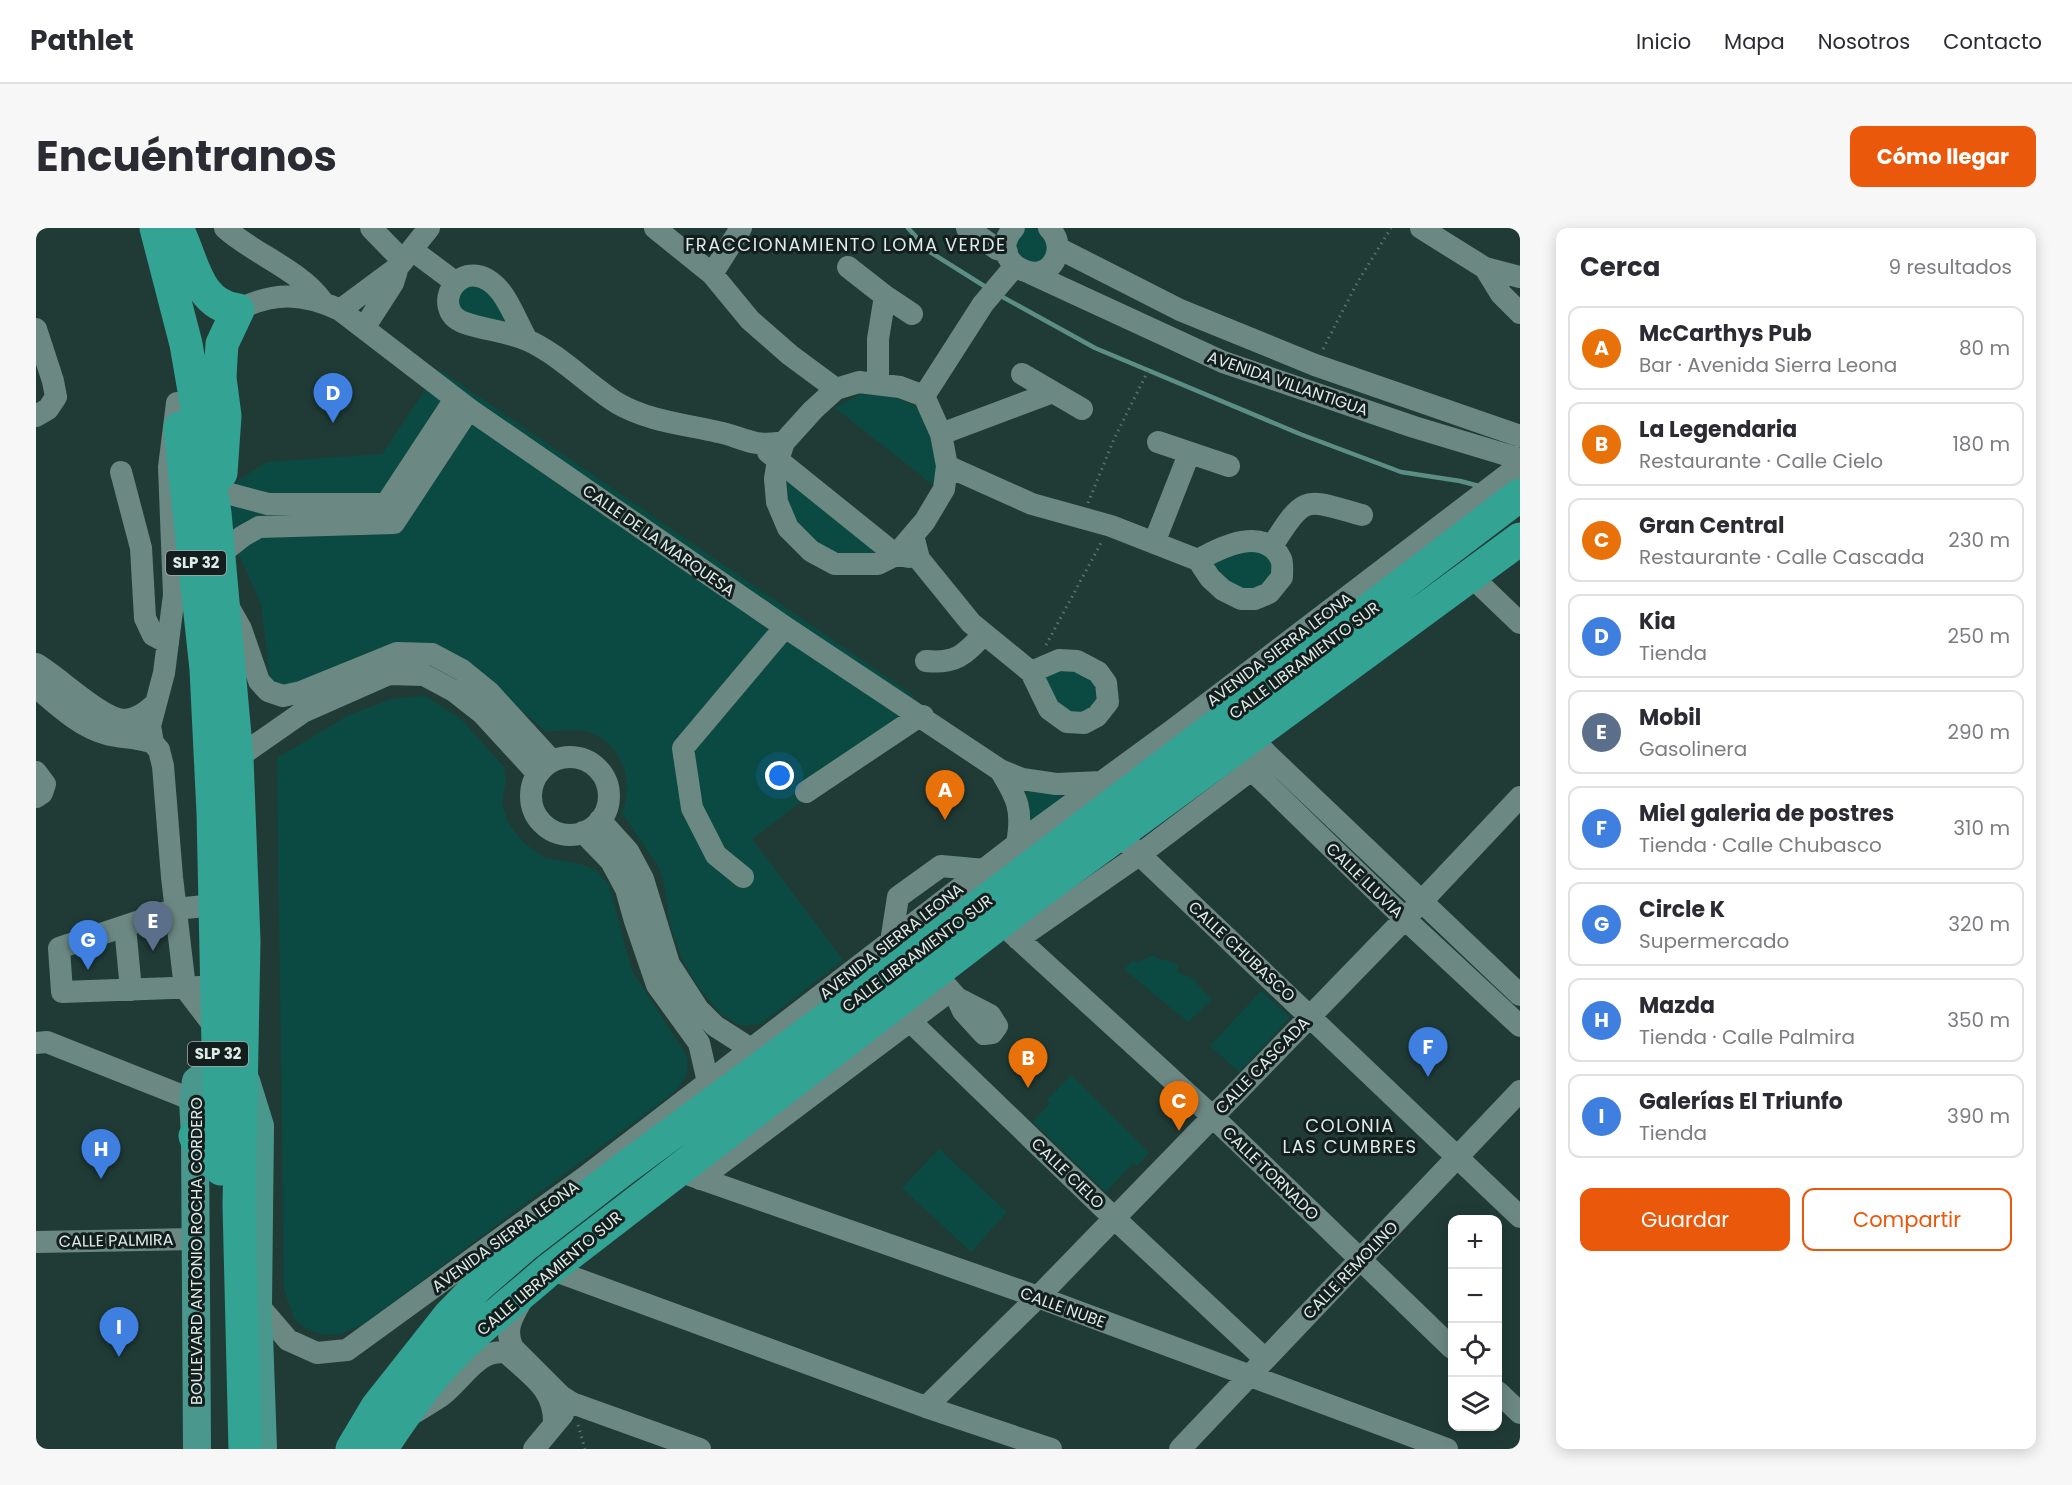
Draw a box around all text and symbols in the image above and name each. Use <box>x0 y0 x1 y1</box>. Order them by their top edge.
text: Pathlet <box>30 21 134 60</box>
text: Inicio <box>1636 27 1691 56</box>
text: Mapa <box>1724 27 1785 56</box>
text: Nosotros <box>1818 27 1910 56</box>
text: Contacto <box>1943 27 2042 56</box>
button: Cómo llegar <box>1850 126 2036 187</box>
text: Encuéntranos <box>36 127 337 186</box>
district label: FRACCIONAMIENTO LOMA VERDE <box>685 232 1007 257</box>
text: Cerca <box>1580 249 1660 285</box>
text: 9 resultados <box>1888 253 2012 281</box>
text: McCarthys Pub <box>1639 318 1812 349</box>
text: A <box>1594 334 1609 362</box>
text: 80 m <box>1959 334 2010 362</box>
street label: AVENIDA VILLANTIGUA <box>1204 345 1371 422</box>
text: Bar · Avenida Sierra Leona <box>1639 351 1897 379</box>
pin: D <box>314 374 352 423</box>
text: La Legendaria <box>1639 414 1797 445</box>
text: B <box>1595 430 1608 458</box>
text: 180 m <box>1952 430 2010 458</box>
text: Restaurante · Calle Cielo <box>1639 447 1883 475</box>
street label: CALLE DE LA MARQUESA <box>578 479 740 602</box>
text: Gran Central <box>1639 510 1785 541</box>
text: C <box>1594 526 1609 554</box>
text: 230 m <box>1948 526 2010 554</box>
text: Restaurante · Calle Cascada <box>1639 543 1925 571</box>
road number: SLP 32 <box>166 551 226 575</box>
street label: AVENIDA SIERRA LEONA <box>1202 587 1357 712</box>
street label: CALLE LIBRAMIENTO SUR <box>1224 596 1384 725</box>
text: Kia <box>1639 606 1676 637</box>
text: D <box>1594 622 1609 650</box>
text: 250 m <box>1947 622 2010 650</box>
text: Tienda <box>1639 639 1707 667</box>
text: Mobil <box>1639 702 1701 733</box>
text: E <box>1596 718 1607 746</box>
text: 290 m <box>1947 718 2010 746</box>
text: Gasolinera <box>1639 735 1747 763</box>
your location <box>765 761 794 790</box>
pin: A <box>926 770 964 820</box>
text: Miel galeria de postres <box>1639 798 1894 829</box>
text: F <box>1596 814 1607 842</box>
text: 310 m <box>1953 814 2010 842</box>
text: Tienda · Calle Chubasco <box>1639 831 1882 859</box>
street label: CALLE LLUVIA <box>1321 837 1409 923</box>
street label: AVENIDA SIERRA LEONA <box>814 878 968 1005</box>
street label: CALLE LIBRAMIENTO SUR <box>837 889 997 1018</box>
text: Circle K <box>1639 894 1725 925</box>
street label: CALLE CHUBASCO <box>1183 896 1300 1007</box>
pin: E <box>134 902 172 951</box>
text: G <box>1594 910 1609 938</box>
text: 320 m <box>1948 910 2010 938</box>
pin: G <box>68 920 108 970</box>
text: Supermercado <box>1639 927 1789 955</box>
text: Mazda <box>1639 990 1715 1021</box>
text: H <box>1594 1006 1609 1034</box>
text: 350 m <box>1947 1006 2010 1034</box>
street label: CALLE CASCADA <box>1210 1011 1315 1119</box>
text: Tienda · Calle Palmira <box>1639 1023 1855 1051</box>
pin: F <box>1408 1028 1448 1077</box>
pin: B <box>1008 1038 1048 1088</box>
road number: SLP 32 <box>188 1042 248 1066</box>
pin: C <box>1160 1082 1198 1131</box>
text: Galerías El Triunfo <box>1639 1086 1843 1117</box>
street label: BOULEVARD ANTONIO ROCHA CORDERO <box>185 1097 208 1405</box>
text: I <box>1599 1102 1604 1130</box>
text: 390 m <box>1947 1102 2010 1130</box>
district label: COLONIA LAS CUMBRES <box>1282 1113 1418 1159</box>
text: Tienda <box>1639 1119 1707 1147</box>
street label: CALLE TORNADO <box>1217 1121 1324 1226</box>
pin: H <box>82 1130 120 1179</box>
street label: CALLE CIELO <box>1026 1133 1109 1214</box>
street label: AVENIDA SIERRA LEONA <box>427 1175 584 1298</box>
button: Guardar <box>1580 1188 1790 1251</box>
button: Compartir <box>1802 1188 2012 1251</box>
street label: CALLE LIBRAMIENTO SUR <box>472 1206 627 1341</box>
map controls <box>1448 1215 1502 1431</box>
button: + <box>1448 1215 1502 1269</box>
street label: CALLE REMOLINO <box>1297 1216 1403 1325</box>
street label: CALLE PALMIRA <box>59 1228 174 1253</box>
button: − <box>1448 1269 1502 1323</box>
street label: CALLE NUBE <box>1017 1281 1109 1334</box>
pin: I <box>100 1308 139 1357</box>
button: locate <box>1448 1323 1502 1377</box>
button: layers <box>1448 1377 1502 1431</box>

